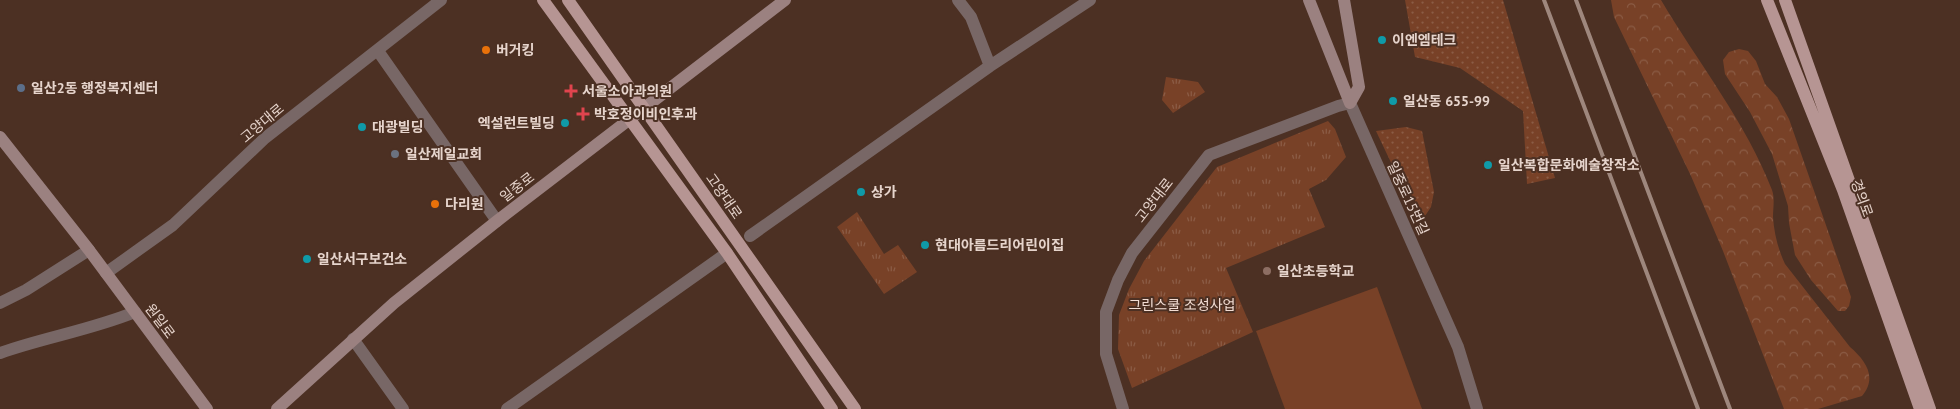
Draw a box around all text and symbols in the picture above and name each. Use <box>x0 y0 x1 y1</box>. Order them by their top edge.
place label: 이엔엠테크 <box>1392 31 1457 49</box>
marker: 이엔엠테크 <box>1376 34 1388 46</box>
place label: 버거킹 <box>496 41 535 59</box>
marker: 버거킹 <box>480 44 492 56</box>
place label: 일산2동 행정복지센터 <box>31 79 158 97</box>
marker: 일산2동 행정복지센터 <box>15 82 27 94</box>
place label: 서울소아과의원 <box>582 82 672 100</box>
marker: 서울소아과의원 <box>564 84 578 98</box>
place label: 일산동 655-99 <box>1403 92 1490 110</box>
marker: 일산동 655-99 <box>1387 95 1399 107</box>
street label: 고양대로 <box>236 99 288 146</box>
place label: 박호정이비인후과 <box>594 105 697 123</box>
marker: 박호정이비인후과 <box>576 107 590 121</box>
place label: 엑설런트빌딩 <box>478 114 555 132</box>
marker: 엑설런트빌딩 <box>559 117 571 129</box>
place label: 대광빌딩 <box>372 118 424 136</box>
marker: 대광빌딩 <box>356 121 368 133</box>
place label: 일산제일교회 <box>405 145 482 163</box>
marker: 일산제일교회 <box>389 148 401 160</box>
place label: 일산복합문화예술창작소 <box>1498 156 1640 174</box>
street label: 일중로15번길 <box>1383 158 1433 238</box>
marker: 일산복합문화예술창작소 <box>1482 159 1494 171</box>
street label: 일중로 <box>496 168 538 206</box>
street label: 고양대로 <box>702 170 746 222</box>
street label: 고양대로 <box>1131 174 1177 226</box>
street label: 경의로 <box>1847 177 1877 219</box>
place label: 상가 <box>871 183 897 201</box>
marker: 상가 <box>855 186 867 198</box>
place label: 다리원 <box>445 195 484 213</box>
marker: 다리원 <box>429 198 441 210</box>
place label: 현대아름드리어린이집 <box>935 236 1064 254</box>
marker: 현대아름드리어린이집 <box>919 239 931 251</box>
place label: 일산서구보건소 <box>317 250 407 268</box>
marker: 일산서구보건소 <box>301 253 313 265</box>
place label: 일산초등학교 <box>1277 262 1354 280</box>
marker: 일산초등학교 <box>1261 265 1273 277</box>
park label: 그린스쿨 조성사업 <box>1129 296 1235 314</box>
street label: 원일로 <box>141 300 179 342</box>

